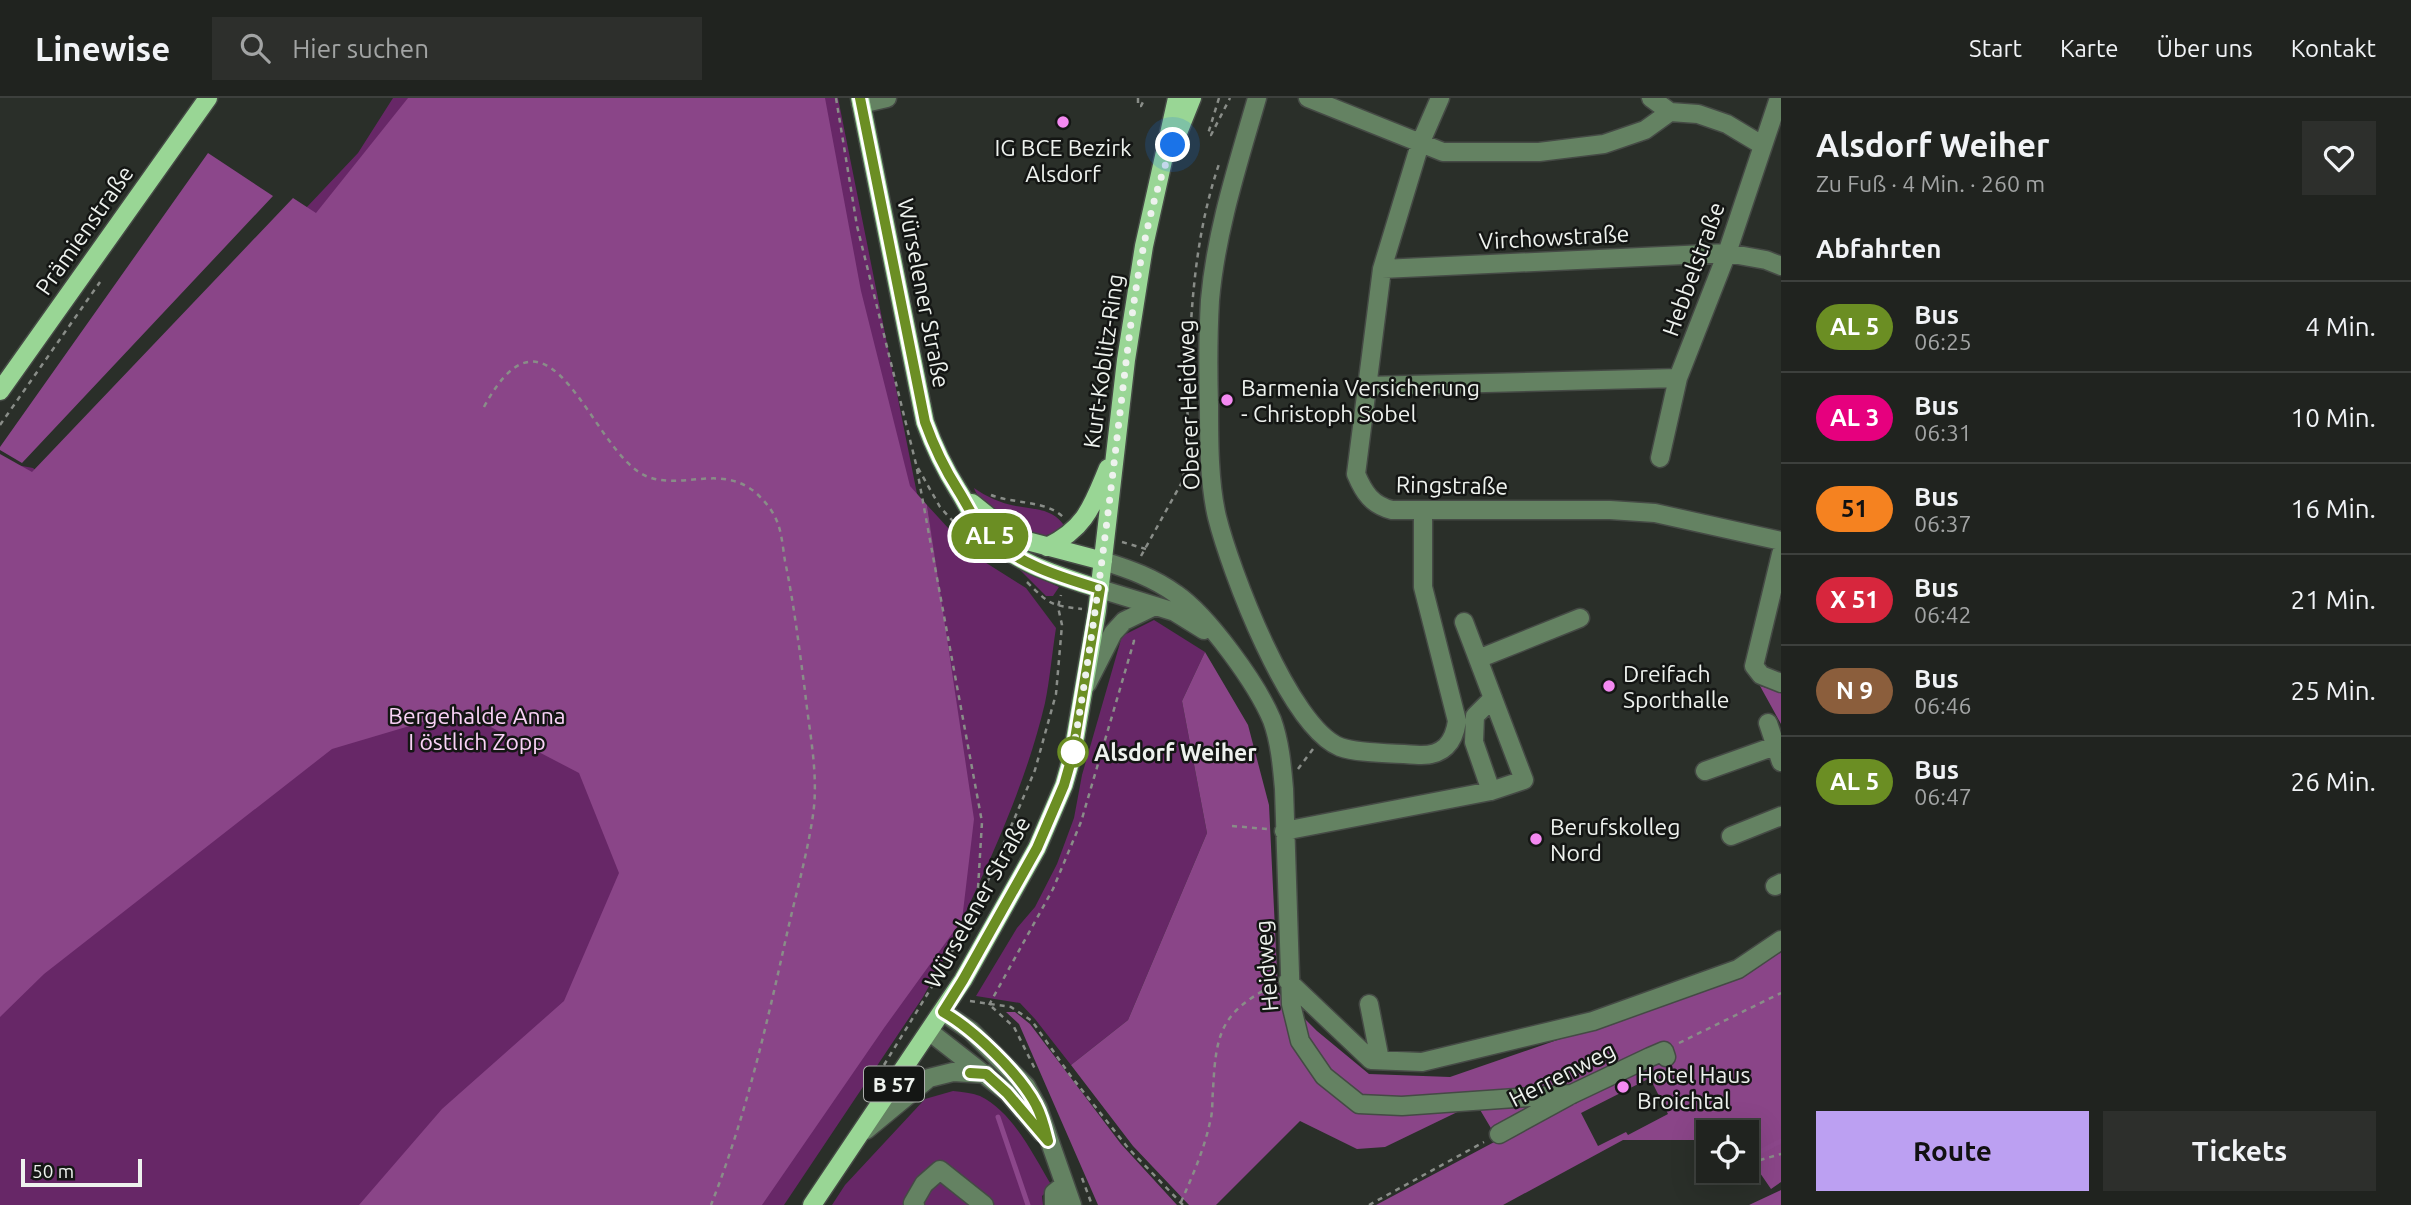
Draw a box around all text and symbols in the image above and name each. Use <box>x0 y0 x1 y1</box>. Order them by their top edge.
search box <box>212 17 702 80</box>
icon: search <box>236 29 274 67</box>
text: Linewise <box>35 30 170 67</box>
text: Hier suchen <box>292 34 429 63</box>
text: Start <box>1969 35 2022 62</box>
text: Karte <box>2060 35 2119 62</box>
text: Über uns <box>2157 35 2253 62</box>
text: Kontakt <box>2291 35 2376 62</box>
marker: IG BCE Bezirk Alsdorf <box>1055 114 1071 130</box>
button: heart <box>2302 121 2376 195</box>
text: Alsdorf Weiher <box>1816 126 2050 163</box>
your location <box>1155 127 1190 162</box>
place label: IG BCE Bezirk Alsdorf <box>994 135 1132 186</box>
street label: Prämienstraße <box>30 161 138 299</box>
text: Zu Fuß · 4 Min. · 260 m <box>1816 171 2045 196</box>
street label: Würselener Straße <box>893 196 955 390</box>
street label: Hebbelstraße <box>1657 199 1729 339</box>
street label: Virchowstraße <box>1478 221 1630 253</box>
text: Abfahrten <box>1816 234 1941 263</box>
street label: Kurt-Koblitz-Ring <box>1078 272 1128 450</box>
text: Bus <box>1914 300 1959 329</box>
text: 4 Min. <box>2305 312 2376 341</box>
text: AL 5 <box>1830 313 1879 340</box>
street label: Oberer Heidweg <box>1173 319 1203 491</box>
text: 06:25 <box>1914 329 1972 354</box>
place label: Barmenia Versicherung - Christoph Sobel <box>1241 375 1480 426</box>
text: Bus <box>1914 391 1959 420</box>
marker: Barmenia Versicherung - Christoph Sobel <box>1219 392 1235 408</box>
text: 10 Min. <box>2291 403 2376 432</box>
text: AL 3 <box>1830 404 1879 431</box>
text: 06:31 <box>1914 420 1972 445</box>
street label: Ringstraße <box>1396 472 1508 498</box>
text: Bus <box>1914 482 1959 511</box>
text: 16 Min. <box>2291 494 2376 523</box>
text: 51 <box>1841 495 1868 522</box>
text: 06:37 <box>1914 511 1972 536</box>
line badge: AL 5 <box>941 513 1039 559</box>
text: AL 5 <box>965 522 1015 549</box>
text: Bus <box>1914 573 1959 602</box>
text: 21 Min. <box>2291 585 2376 614</box>
text: X 51 <box>1830 586 1879 613</box>
text: 06:42 <box>1914 602 1972 627</box>
place label: Dreifach Sporthalle <box>1623 661 1729 712</box>
text: Bus <box>1914 664 1959 693</box>
text: 25 Min. <box>2291 676 2376 705</box>
text: N 9 <box>1836 677 1873 704</box>
marker: Dreifach Sporthalle <box>1601 678 1617 694</box>
text: 06:46 <box>1914 693 1972 718</box>
park label: Bergehalde Anna I östlich Zopp <box>388 703 566 754</box>
marker: Alsdorf Weiher <box>1058 737 1088 767</box>
place label: Alsdorf Weiher <box>1094 740 1257 765</box>
text: Bus <box>1914 755 1959 784</box>
text: 26 Min. <box>2291 767 2376 796</box>
text: AL 5 <box>1830 768 1879 795</box>
text: 06:47 <box>1914 784 1972 809</box>
street label: Würselener Straße <box>919 812 1035 992</box>
place label: Berufskolleg Nord <box>1550 814 1680 865</box>
marker: Berufskolleg Nord <box>1528 831 1544 847</box>
street label: Heidweg <box>1250 919 1282 1013</box>
street label: Herrenweg <box>1505 1037 1619 1111</box>
place label: Hotel Haus Broichtal <box>1637 1062 1750 1113</box>
road number: B 57 <box>864 1066 924 1102</box>
marker: Hotel Haus Broichtal <box>1615 1079 1631 1095</box>
button: Route <box>1816 1111 2089 1191</box>
button: Tickets <box>2103 1111 2376 1191</box>
map controls <box>1696 1120 1759 1183</box>
button: locate <box>1696 1120 1759 1183</box>
scale bar <box>21 1156 142 1188</box>
text: 50 m <box>32 1160 74 1182</box>

